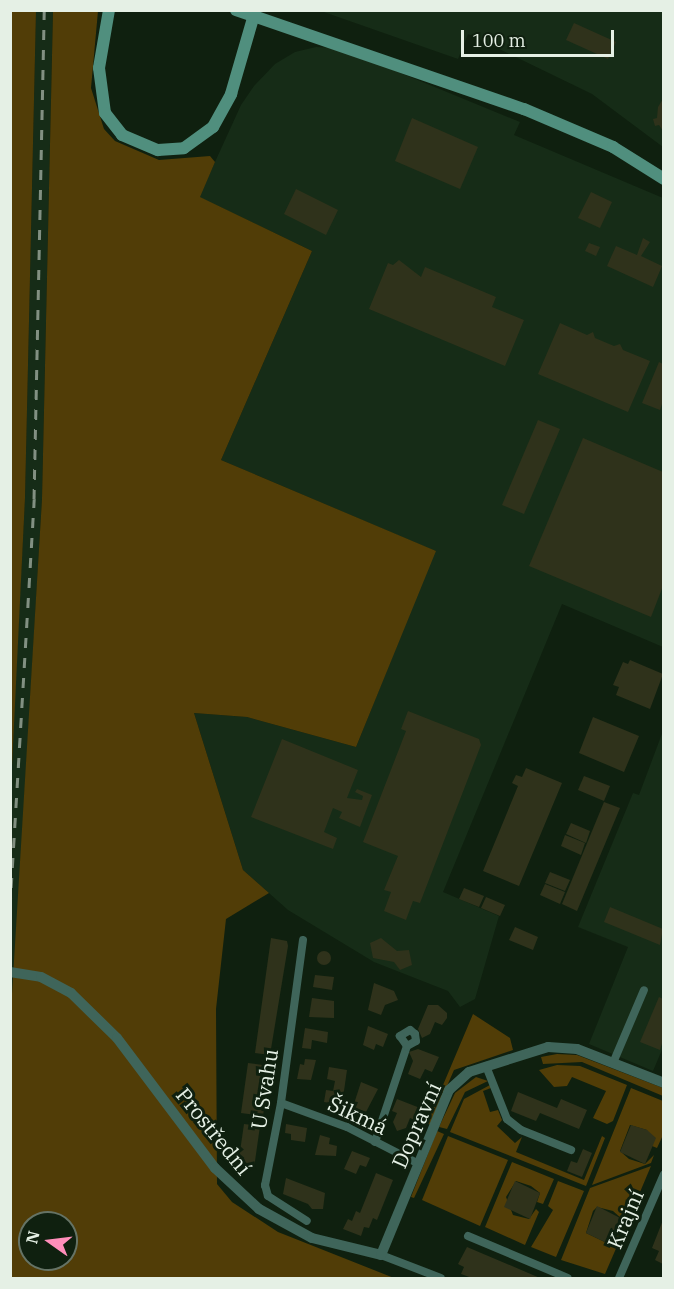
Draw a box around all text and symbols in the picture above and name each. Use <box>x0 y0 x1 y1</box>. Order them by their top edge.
scale bar <box>464 18 617 56</box>
text: 100 m <box>472 29 526 52</box>
street label: U Svahu <box>245 1047 283 1131</box>
street label: Dopravní <box>386 1078 446 1172</box>
street label: Prostřední <box>171 1082 257 1180</box>
street label: Šikmá <box>324 1090 392 1140</box>
street label: Krajní <box>601 1186 649 1252</box>
north arrow <box>18 1211 78 1271</box>
text: N <box>21 1229 44 1246</box>

